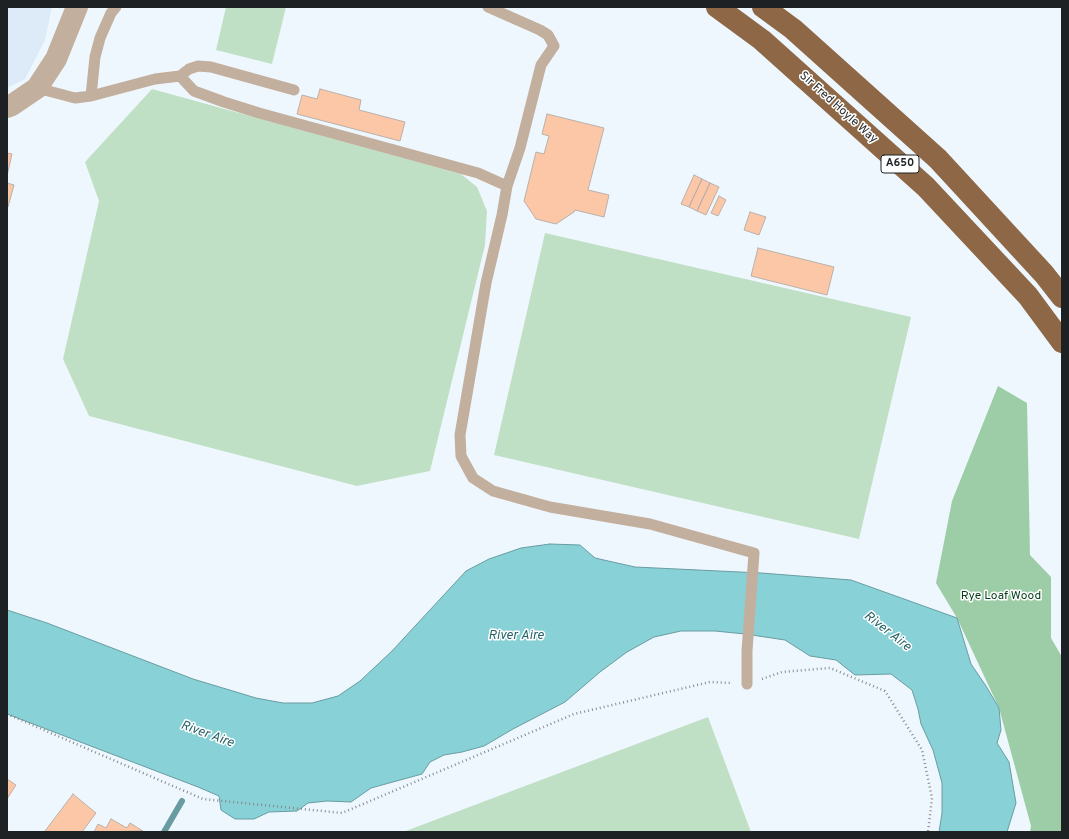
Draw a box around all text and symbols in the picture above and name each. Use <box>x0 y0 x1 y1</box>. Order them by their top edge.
street label: Sir Fred Hoyle Way <box>796 69 880 147</box>
road number: A650 <box>881 155 919 173</box>
park label: Rye Loaf Wood <box>961 590 1041 604</box>
water label: River Aire <box>860 609 914 655</box>
water label: River Aire <box>488 628 544 644</box>
water label: River Aire <box>178 718 236 752</box>

